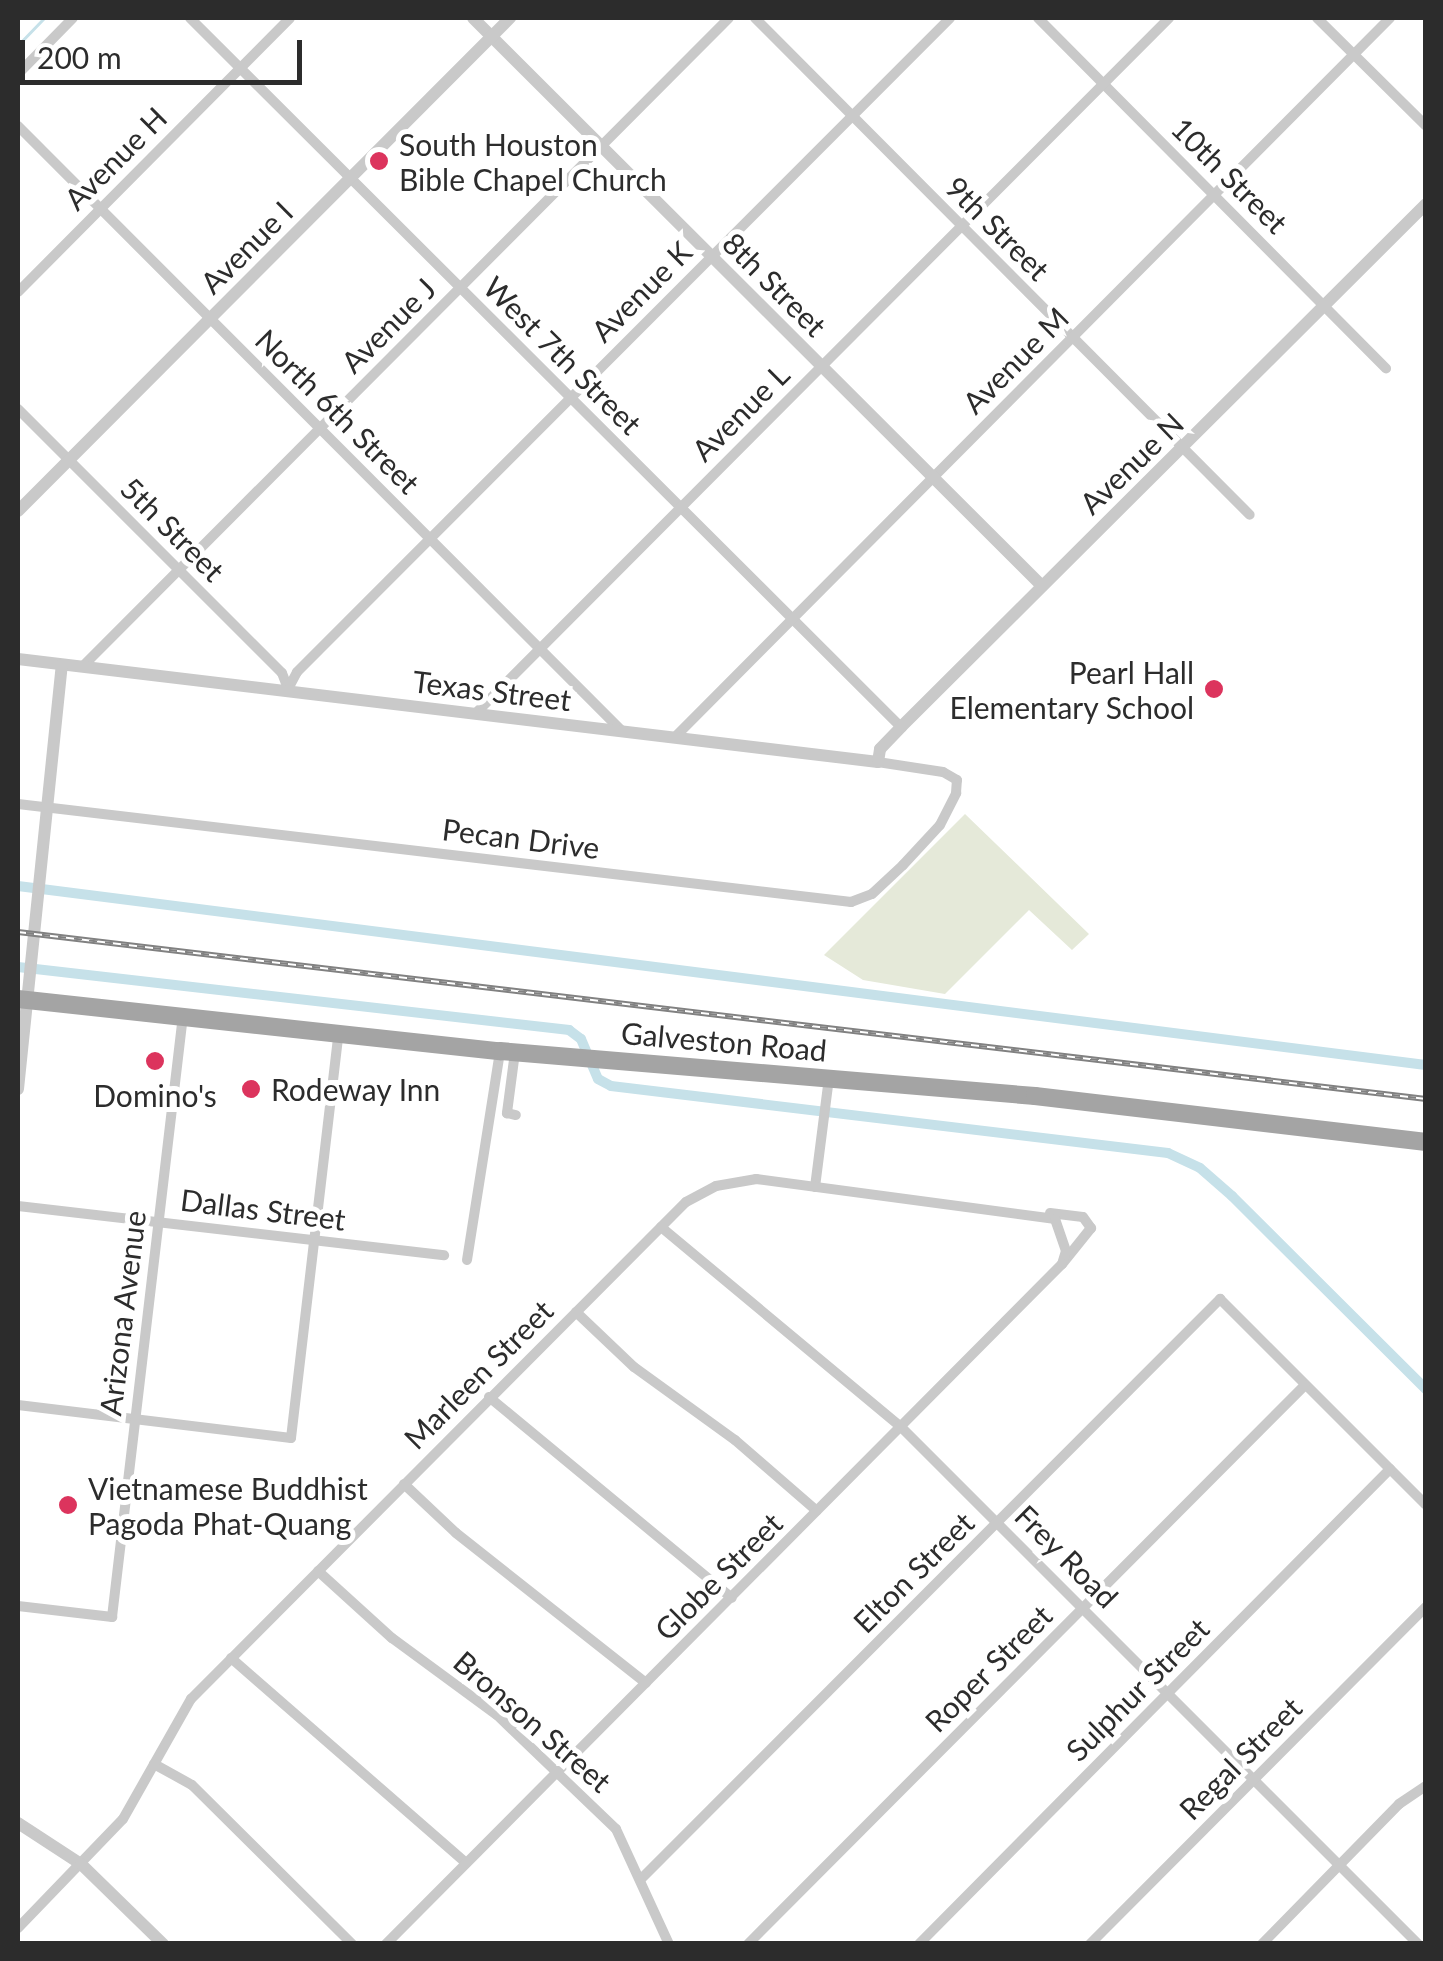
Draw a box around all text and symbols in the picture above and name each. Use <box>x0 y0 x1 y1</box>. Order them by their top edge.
scale bar <box>25 20 308 82</box>
text: 200 m <box>37 39 122 75</box>
street label: Avenue H <box>56 99 174 217</box>
street label: 10th Street <box>1165 110 1295 240</box>
place label: South Houston Bible Chapel Church <box>399 126 667 196</box>
marker: South Houston Bible Chapel Church <box>368 150 390 172</box>
street label: 9th Street <box>939 169 1057 287</box>
street label: Avenue I <box>192 193 300 301</box>
street label: 8th Street <box>716 225 834 343</box>
street label: Avenue K <box>583 233 699 349</box>
street label: West 7th Street <box>477 269 649 441</box>
street label: Avenue J <box>333 270 443 380</box>
street label: Avenue M <box>955 300 1075 420</box>
street label: North 6th Street <box>249 322 427 500</box>
street label: Avenue L <box>684 356 796 468</box>
street label: Avenue N <box>1072 405 1190 521</box>
street label: 5th Street <box>114 470 232 588</box>
place label: Pearl Hall Elementary School <box>949 654 1194 724</box>
street label: Texas Street <box>411 662 573 718</box>
marker: Pearl Hall Elementary School <box>1203 678 1225 700</box>
street label: Pecan Drive <box>440 810 602 866</box>
street label: Galveston Road <box>620 1014 828 1068</box>
marker: Domino's <box>144 1050 166 1072</box>
place label: Rodeway Inn <box>271 1071 441 1107</box>
place label: Domino's <box>93 1077 217 1113</box>
marker: Rodeway Inn <box>240 1078 262 1100</box>
street label: Dallas Street <box>178 1181 348 1237</box>
street label: Arizona Avenue <box>92 1208 152 1418</box>
street label: Marleen Street <box>396 1292 560 1456</box>
place label: Vietnamese Buddhist Pagoda Phat-Quang <box>88 1470 368 1540</box>
marker: Vietnamese Buddhist Pagoda Phat-Quang <box>57 1494 79 1516</box>
street label: Frey Road <box>1008 1497 1126 1615</box>
street label: Elton Street <box>845 1504 981 1640</box>
street label: Globe Street <box>647 1505 789 1647</box>
street label: Roper Street <box>917 1597 1059 1739</box>
street label: Sulphur Street <box>1058 1610 1216 1768</box>
street label: Bronson Street <box>447 1643 619 1799</box>
street label: Regal Street <box>1171 1689 1309 1827</box>

